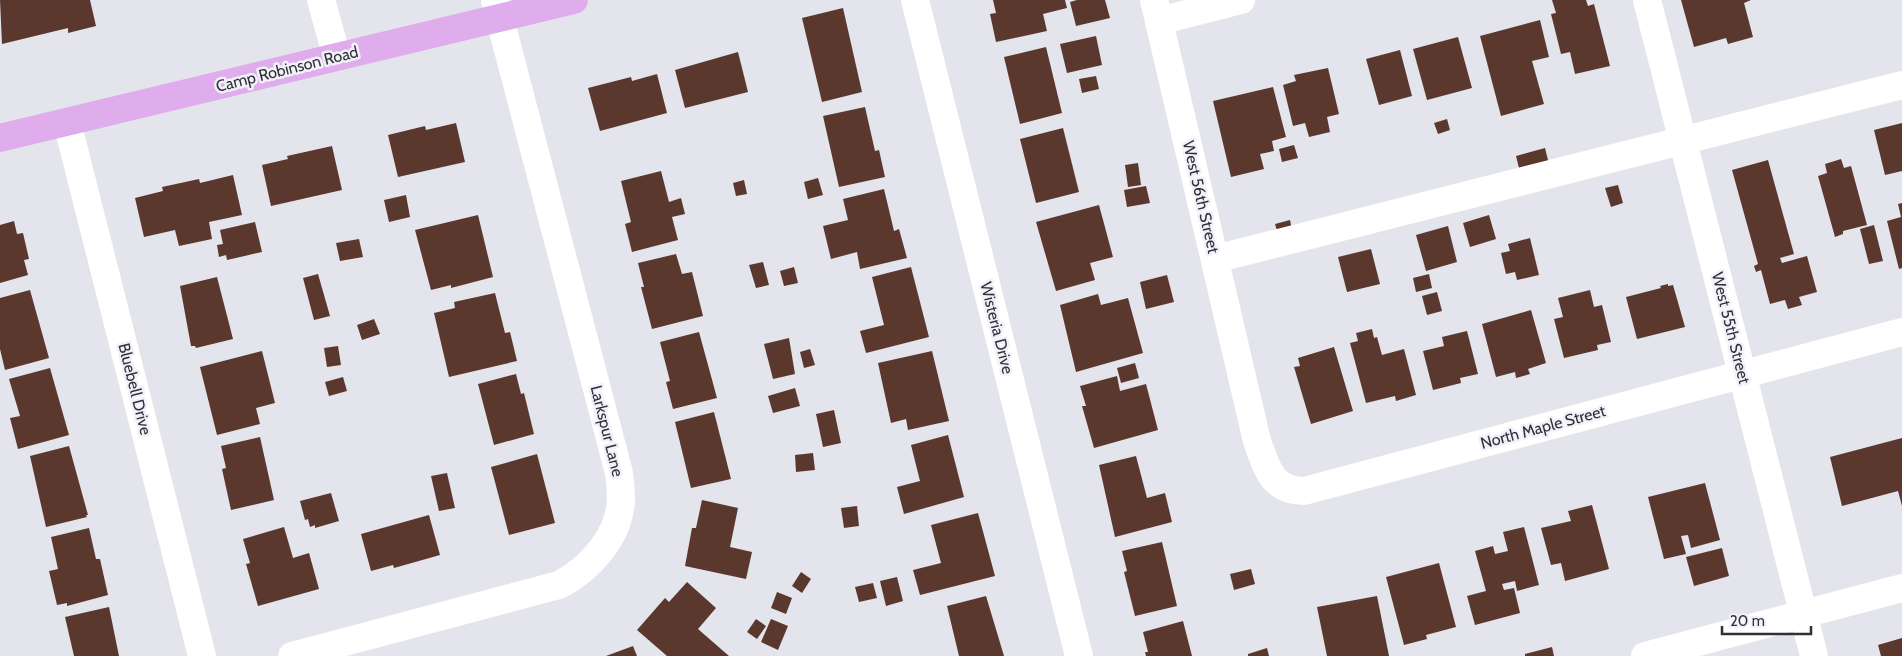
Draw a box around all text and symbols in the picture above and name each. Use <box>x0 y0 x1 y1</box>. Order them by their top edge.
street label: Camp Robinson Road <box>214 42 360 96</box>
street label: West 56th Street <box>1179 139 1223 256</box>
street label: West 55th Street <box>1708 270 1754 386</box>
street label: Wisteria Drive <box>976 280 1018 376</box>
street label: Bluebell Drive <box>114 341 156 437</box>
street label: Larkspur Lane <box>586 383 628 479</box>
street label: North Maple Street <box>1478 401 1608 453</box>
scale bar <box>1722 604 1811 636</box>
text: 20 m <box>1730 612 1765 630</box>

